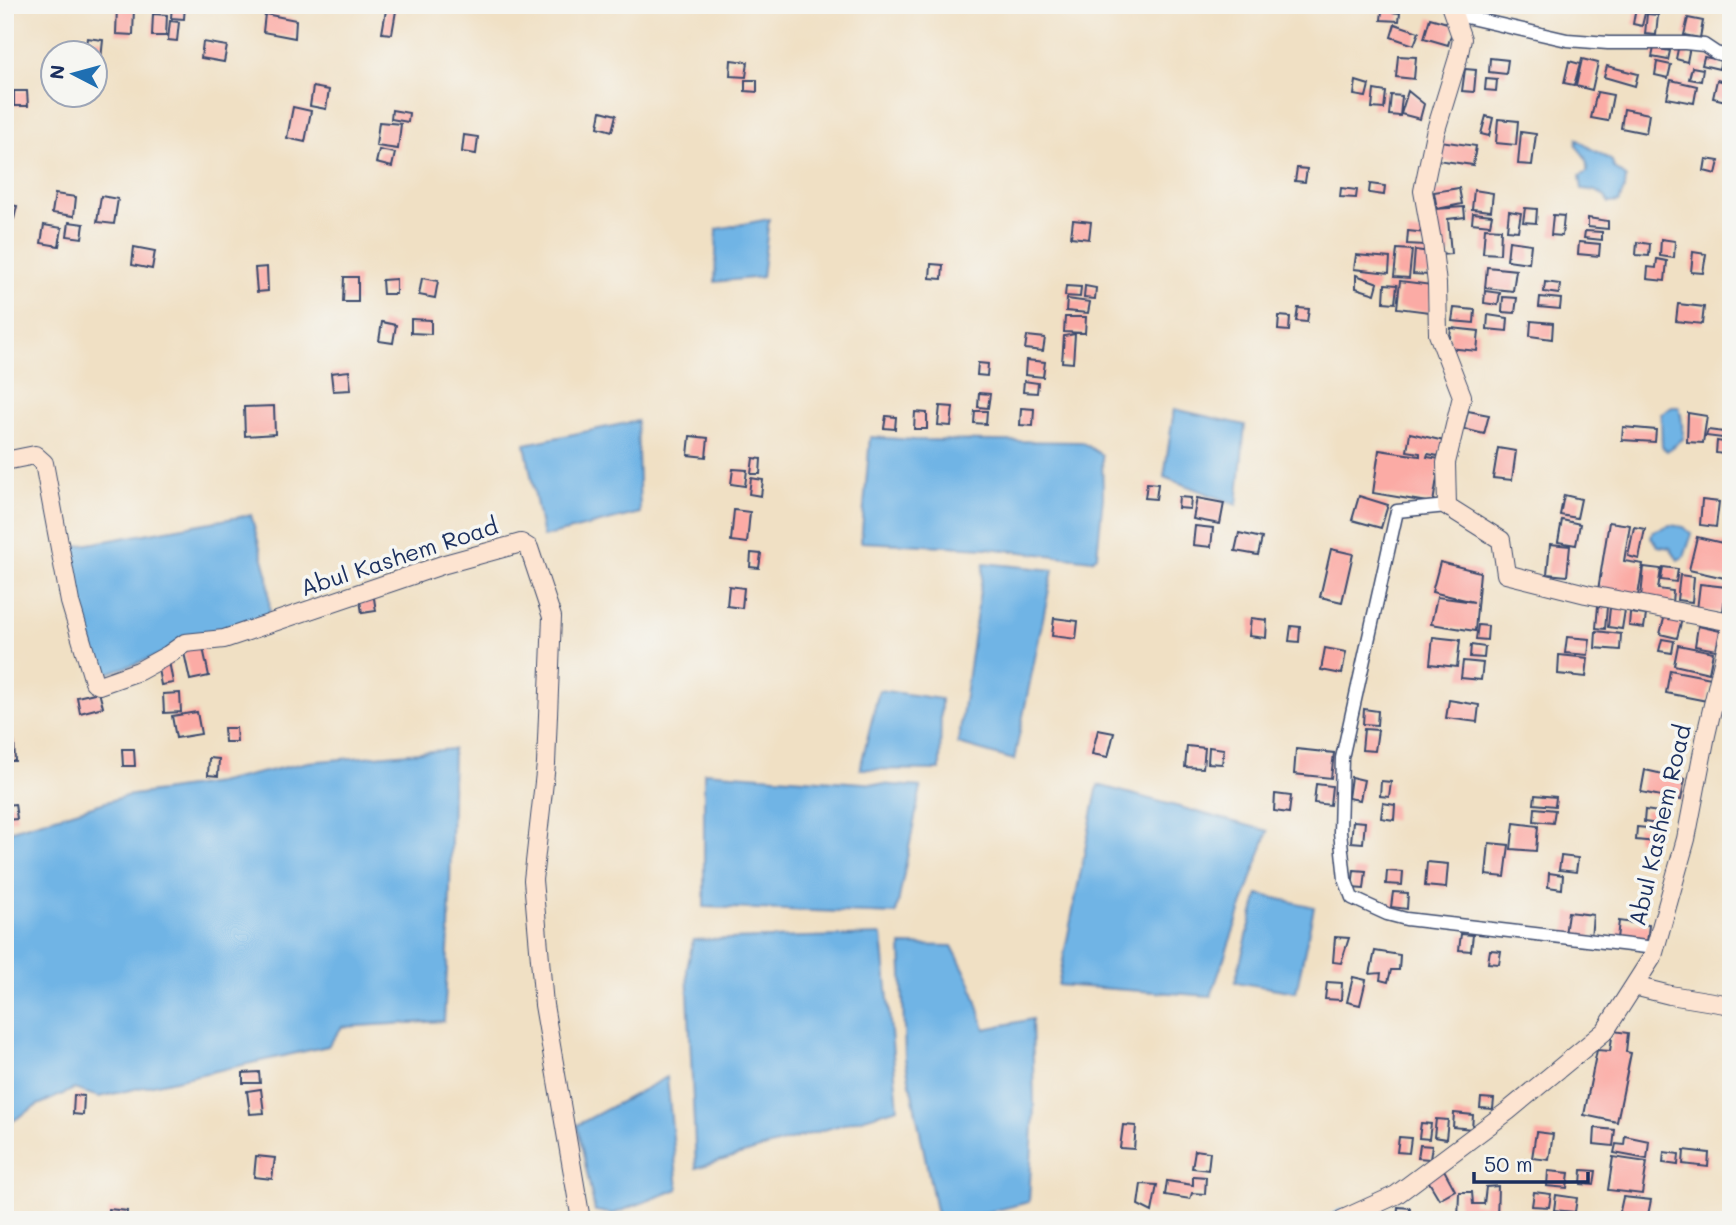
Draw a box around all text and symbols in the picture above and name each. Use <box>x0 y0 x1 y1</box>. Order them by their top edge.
north arrow <box>38 38 108 108</box>
text: N <box>43 64 70 81</box>
street label: Abul Kashem Road <box>296 510 502 602</box>
street label: Abul Kashem Road <box>1621 721 1697 929</box>
scale bar <box>1474 1141 1587 1185</box>
text: 50 m <box>1484 1150 1533 1177</box>

